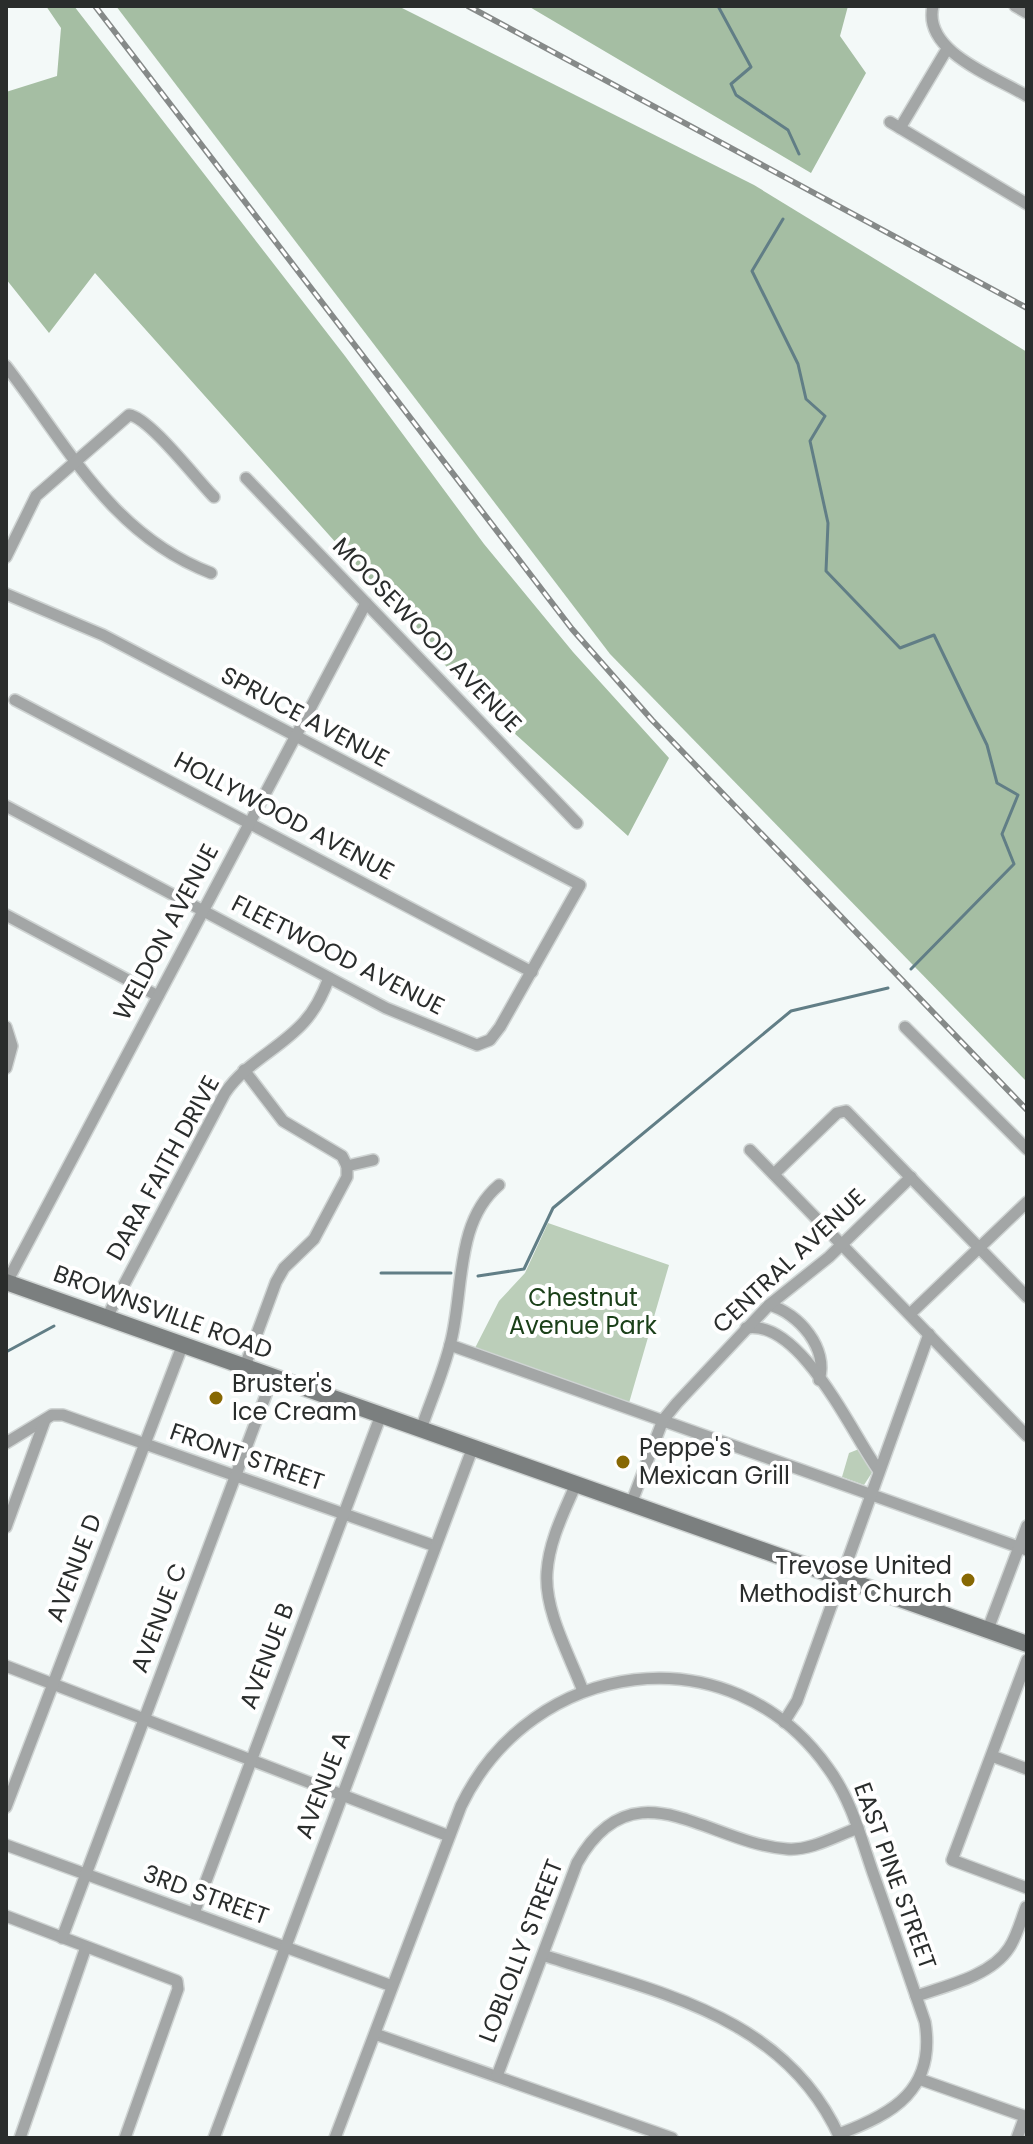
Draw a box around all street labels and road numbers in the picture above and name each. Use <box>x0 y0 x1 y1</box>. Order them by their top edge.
street label: MOOSEWOOD AVENUE <box>325 530 529 739</box>
street label: SPRUCE AVENUE <box>215 658 395 775</box>
street label: HOLLYWOOD AVENUE <box>168 744 400 888</box>
street label: WELDON AVENUE <box>105 838 226 1026</box>
street label: FLEETWOOD AVENUE <box>226 887 450 1023</box>
street label: DARA FAITH DRIVE <box>98 1069 227 1266</box>
street label: CENTRAL AVENUE <box>705 1181 872 1340</box>
street label: BROWNSVILLE ROAD <box>49 1257 277 1366</box>
street label: FRONT STREET <box>166 1415 329 1498</box>
street label: AVENUE D <box>38 1509 109 1627</box>
street label: AVENUE C <box>123 1558 195 1677</box>
street label: AVENUE B <box>231 1598 302 1714</box>
street label: AVENUE A <box>287 1726 358 1843</box>
street label: EAST PINE STREET <box>846 1778 945 1974</box>
street label: LOBLOLLY STREET <box>470 1855 571 2047</box>
street label: 3RD STREET <box>139 1857 274 1933</box>

